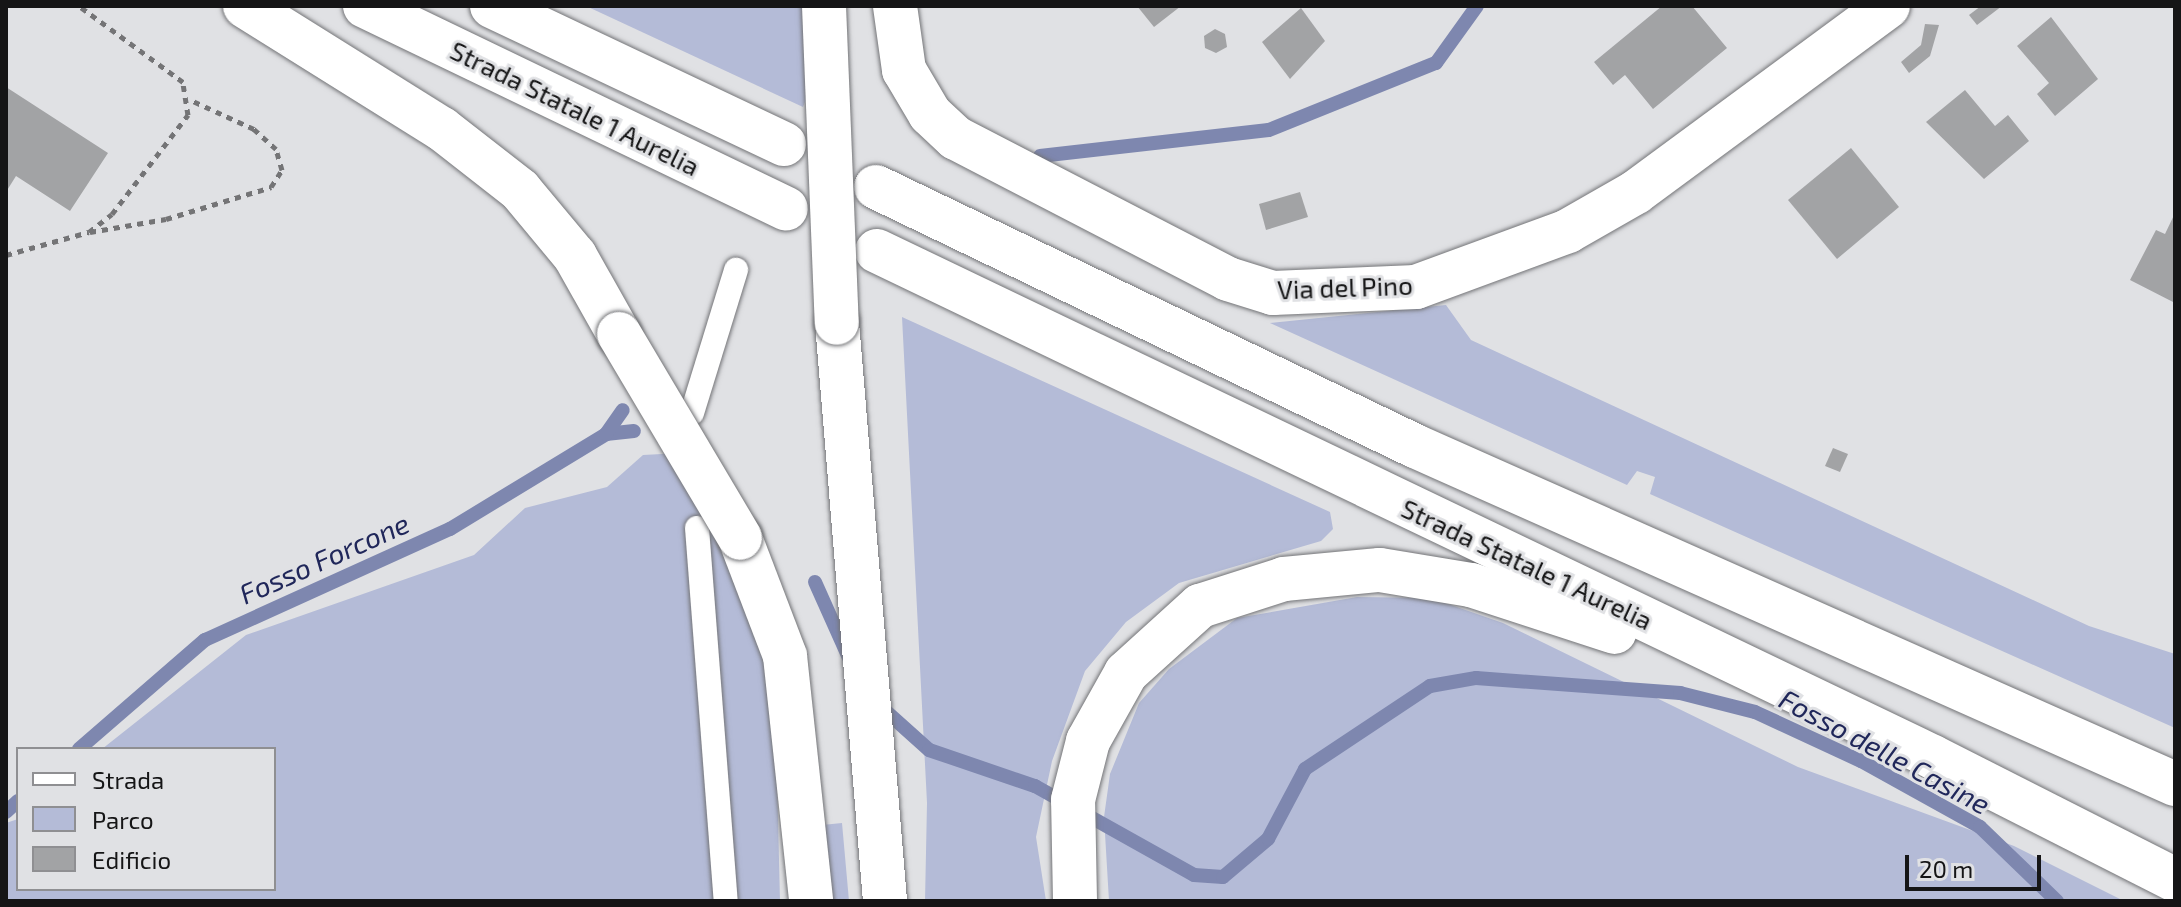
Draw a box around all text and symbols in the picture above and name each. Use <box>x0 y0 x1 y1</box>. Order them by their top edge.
street label: Strada Statale 1 Aurelia <box>445 34 705 182</box>
street label: Via del Pino <box>1276 269 1414 305</box>
street label: Strada Statale 1 Aurelia <box>1396 492 1658 636</box>
water label: Fosso Forcone <box>234 506 414 610</box>
water label: Fosso delle Casine <box>1774 681 1996 821</box>
legend <box>16 747 276 891</box>
text: Strada <box>92 765 164 794</box>
text: Parco <box>92 805 154 834</box>
scale bar <box>1909 839 2045 889</box>
text: Edificio <box>92 845 171 874</box>
text: 20 m <box>1919 854 1973 883</box>

